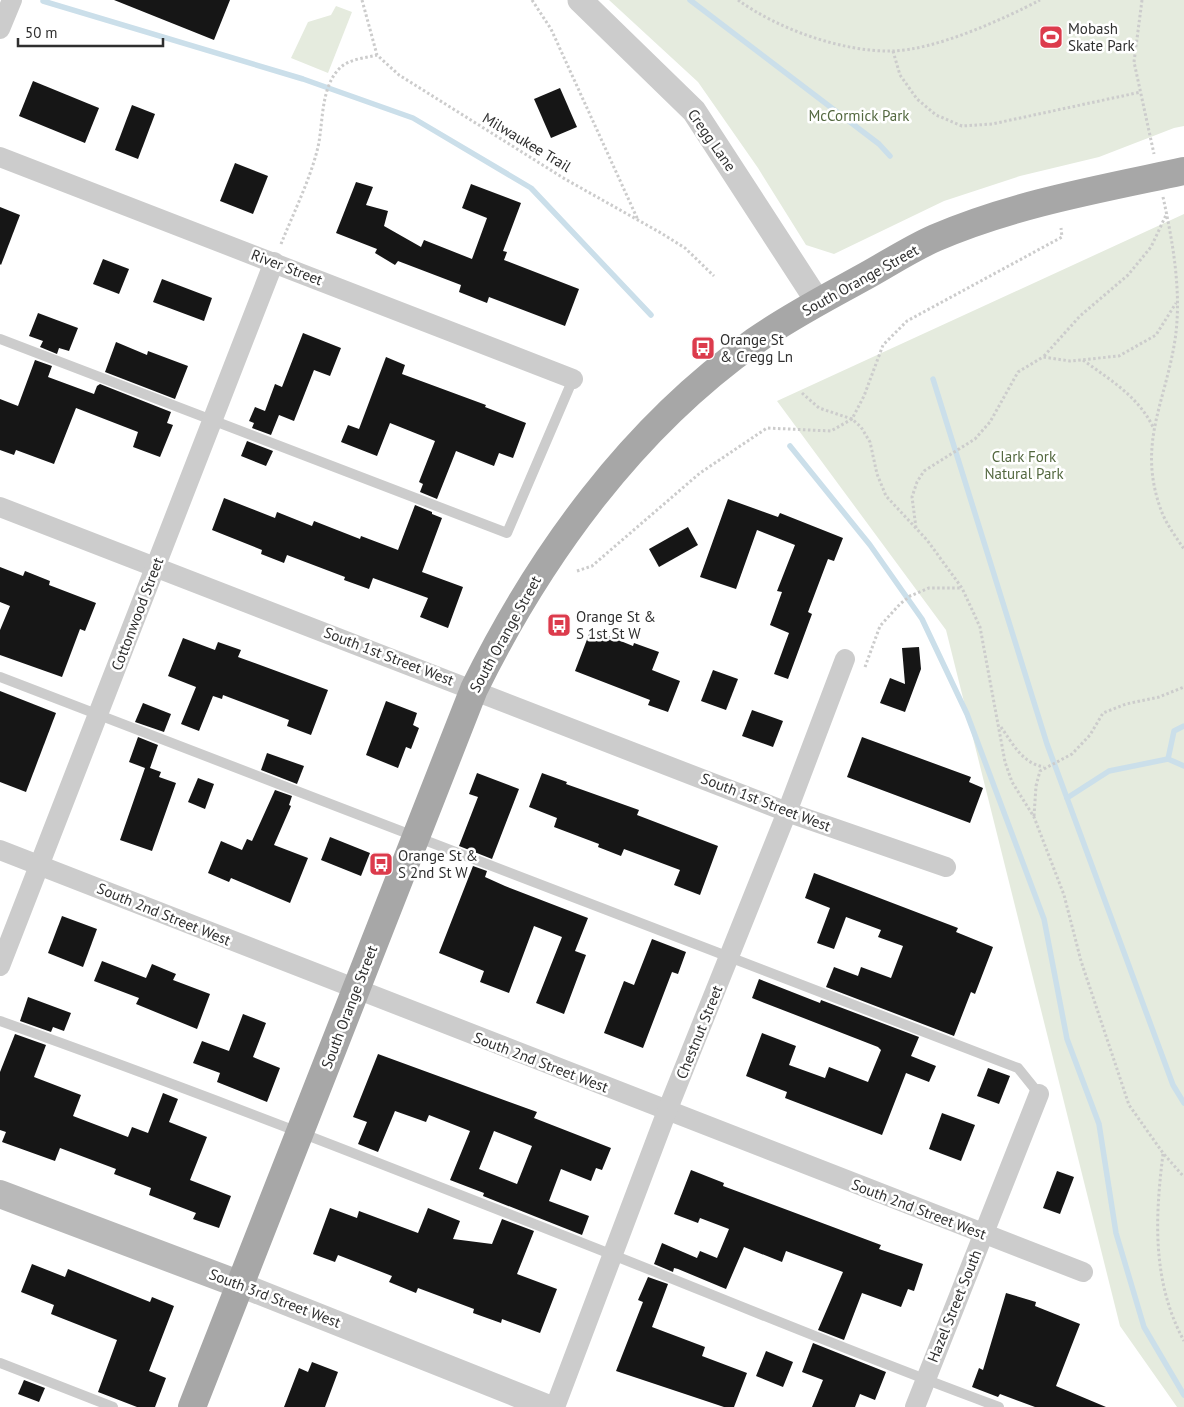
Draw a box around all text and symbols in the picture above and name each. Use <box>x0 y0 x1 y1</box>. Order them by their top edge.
scale bar <box>18 15 162 47</box>
place label: Mobash Skate Park <box>1068 19 1136 55</box>
text: 50 m <box>25 23 58 42</box>
sports icon: Mobash Skate Park <box>1038 24 1064 50</box>
street label: Cregg Lane <box>684 105 740 175</box>
park label: McCormick Park <box>808 106 910 125</box>
street label: Milwaukee Trail <box>479 108 575 176</box>
street label: South Orange Street <box>798 240 922 320</box>
street label: River Street <box>249 245 325 289</box>
place label: Orange St & Cregg Ln <box>720 330 793 366</box>
bus stop icon: Orange St & Cregg Ln <box>690 335 716 361</box>
park label: Clark Fork Natural Park <box>984 447 1064 483</box>
street label: Cottonwood Street <box>107 555 167 673</box>
street label: South Orange Street <box>465 572 545 696</box>
place label: Orange St & S 1st St W <box>576 607 656 643</box>
bus stop icon: Orange St & S 1st St W <box>546 612 572 638</box>
street label: South 1st Street West <box>321 622 457 690</box>
street label: South 1st Street West <box>698 768 834 836</box>
place label: Orange St & S 2nd St W <box>398 846 478 882</box>
bus stop icon: Orange St & S 2nd St W <box>368 851 394 877</box>
street label: South 2nd Street West <box>94 878 234 950</box>
street label: South Orange Street <box>317 943 381 1071</box>
street label: Chestnut Street <box>672 982 726 1082</box>
street label: South 2nd Street West <box>471 1028 611 1096</box>
street label: South 2nd Street West <box>849 1175 989 1243</box>
street label: Hazel Street South <box>923 1247 985 1365</box>
street label: South 3rd Street West <box>206 1264 344 1332</box>

